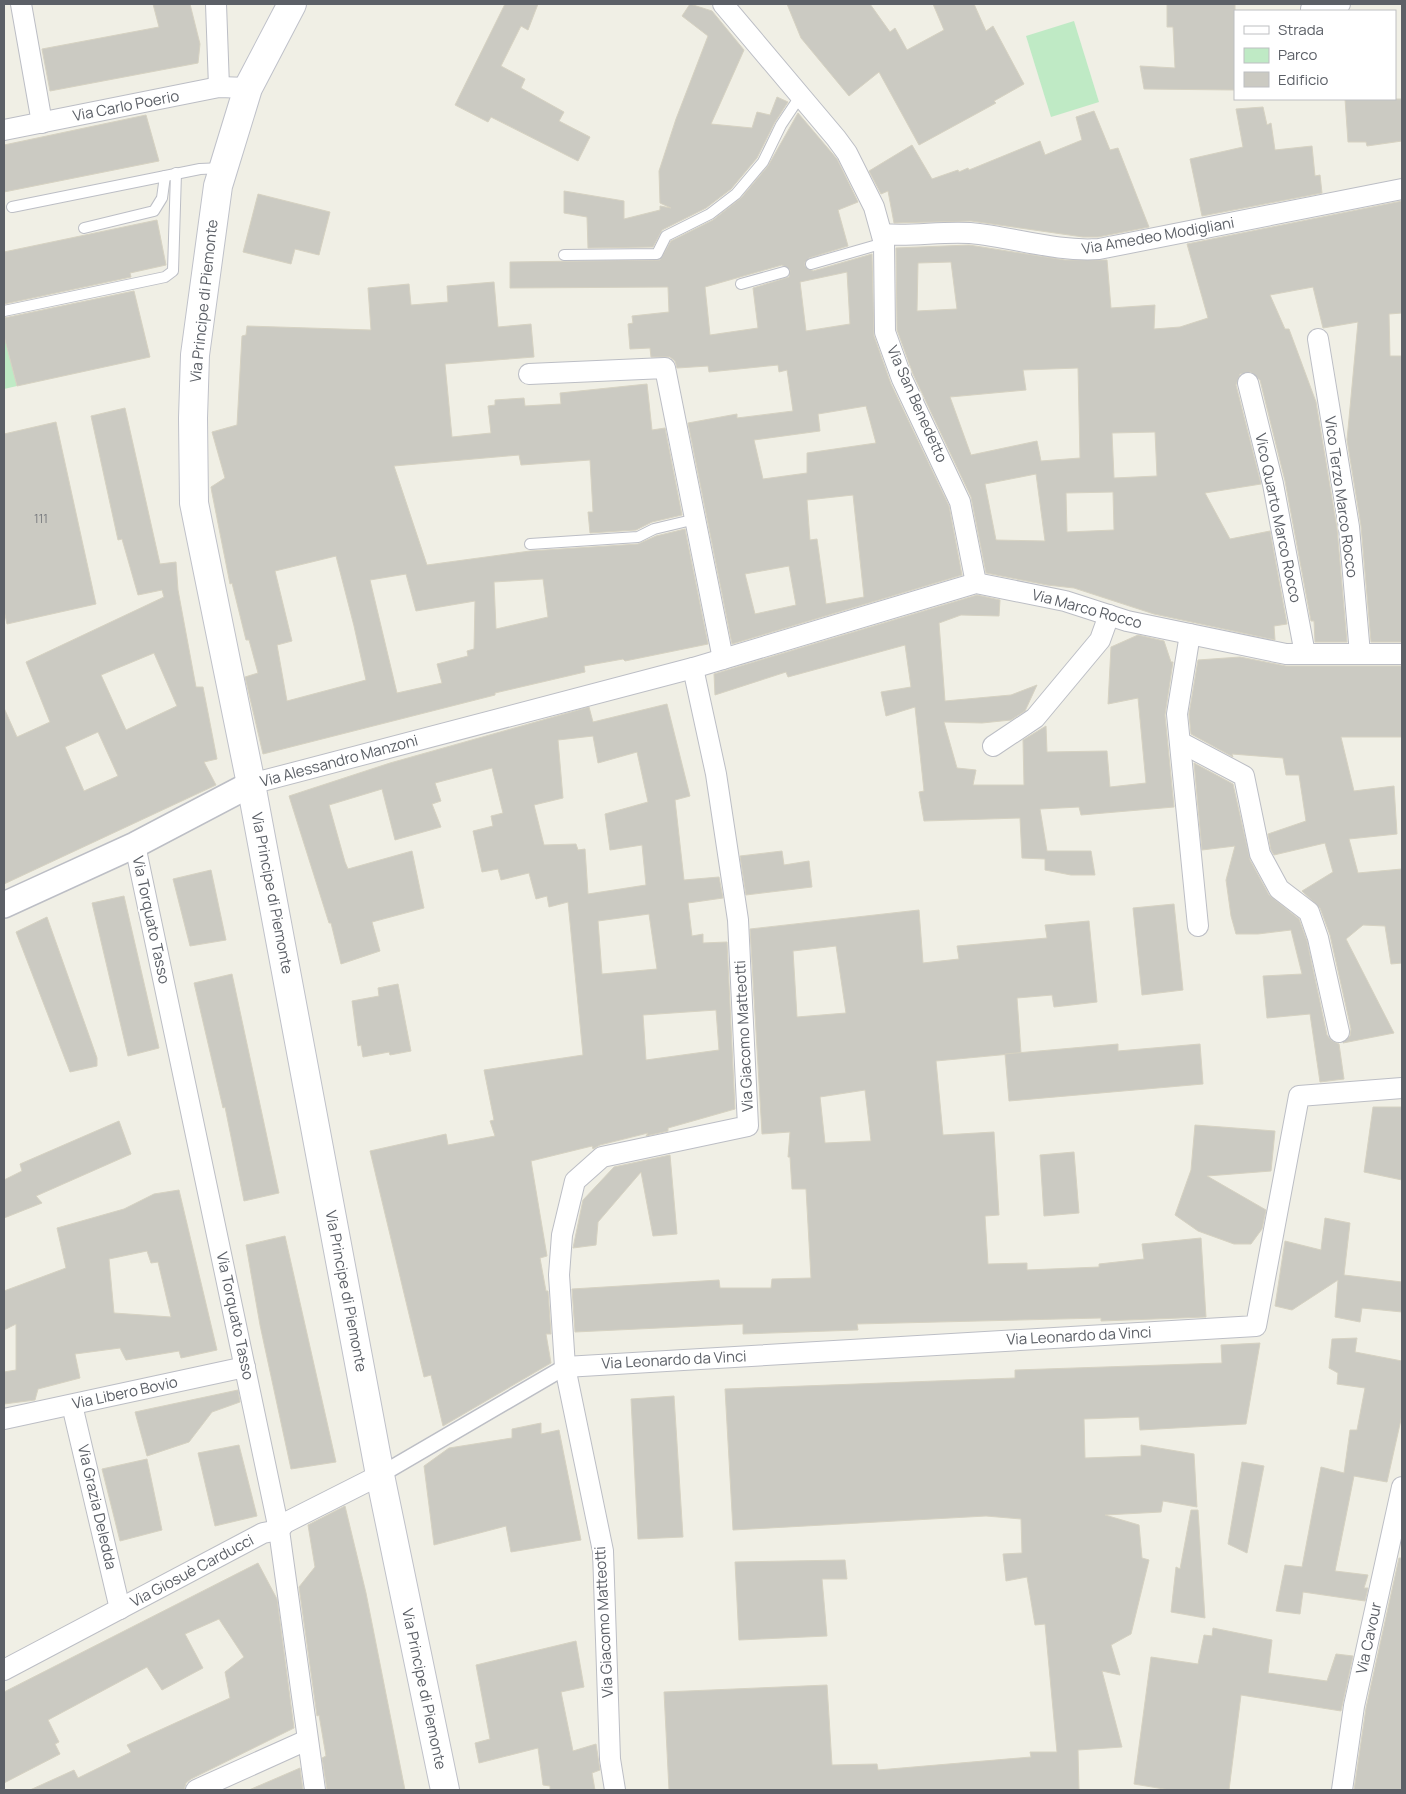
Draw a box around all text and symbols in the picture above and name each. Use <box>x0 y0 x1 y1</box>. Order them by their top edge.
legend <box>1234 10 1396 100</box>
text: Strada <box>1278 19 1324 40</box>
text: Parco <box>1278 44 1317 65</box>
text: Edificio <box>1278 69 1329 90</box>
street label: Via Carlo Poerio <box>71 85 181 126</box>
street label: Via Amedeo Modigliani <box>1080 212 1236 259</box>
street label: Via Principe di Piemonte <box>184 218 223 384</box>
street label: Via San Benedetto <box>882 342 953 466</box>
street label: Vico Terzo Marco Rocco <box>1320 415 1363 579</box>
street label: Vico Quarto Marco Rocco <box>1250 431 1307 605</box>
house number: 111 <box>34 510 48 527</box>
street label: Via Marco Rocco <box>1030 584 1145 633</box>
street label: Via Alessandro Manzoni <box>258 729 420 792</box>
street label: Via Principe di Piemonte <box>247 810 298 976</box>
street label: Via Torquato Tasso <box>128 854 175 986</box>
street label: Via Giacomo Matteotti <box>729 960 758 1112</box>
street label: Via Principe di Piemonte <box>321 1208 372 1374</box>
street label: Via Torquato Tasso <box>212 1250 259 1382</box>
street label: Via Leonardo da Vinci <box>1006 1321 1152 1350</box>
street label: Via Leonardo da Vinci <box>601 1345 747 1374</box>
street label: Via Libero Bovio <box>70 1371 180 1414</box>
street label: Via Grazia Deledda <box>73 1442 122 1571</box>
street label: Via Giosuè Carducci <box>126 1529 257 1612</box>
street label: Via Giacomo Matteotti <box>589 1546 618 1698</box>
street label: Via Cavour <box>1351 1600 1386 1676</box>
street label: Via Principe di Piemonte <box>397 1606 452 1772</box>

